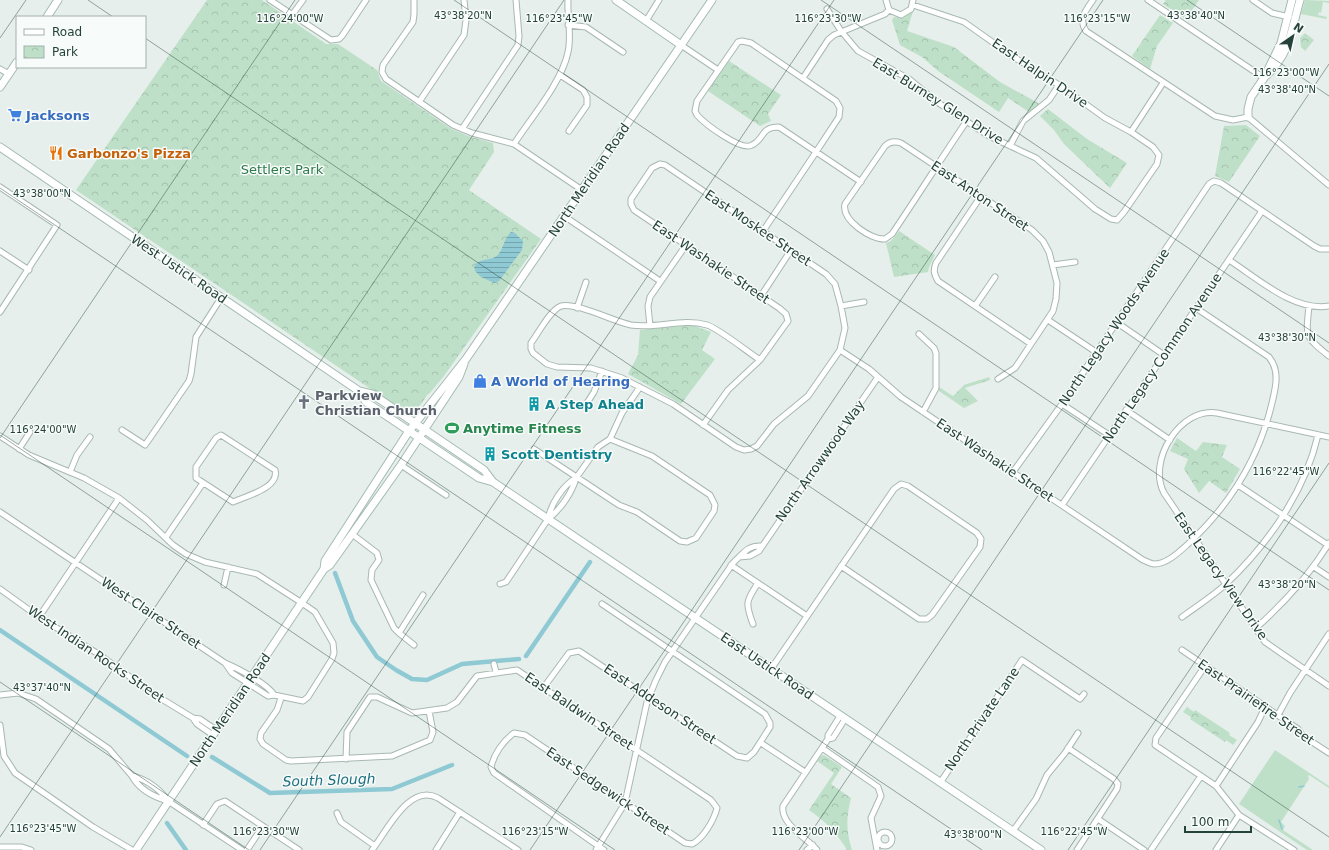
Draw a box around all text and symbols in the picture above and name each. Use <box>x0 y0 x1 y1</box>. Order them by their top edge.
text: 43°38'20"N <box>434 10 492 21</box>
text: 43°38'40"N <box>1167 10 1225 21</box>
text: 116°24'00"W <box>257 13 323 24</box>
text: 116°23'45"W <box>526 13 592 24</box>
text: 116°23'30"W <box>795 13 861 24</box>
text: 116°23'15"W <box>1064 13 1130 24</box>
legend <box>16 16 146 68</box>
north arrow <box>1273 16 1313 56</box>
text: N <box>1291 20 1306 36</box>
text: Road <box>52 25 82 39</box>
street label: East Halpin Drive <box>989 35 1091 111</box>
text: Park <box>52 45 78 59</box>
street label: East Burney Glen Drive <box>870 55 1006 147</box>
text: 116°23'00"W <box>1253 67 1319 78</box>
text: 43°38'40"N <box>1258 84 1316 95</box>
supermarket icon: Jacksons <box>7 107 23 123</box>
place label: Jacksons <box>25 108 90 123</box>
street label: North Meridian Road <box>545 120 633 240</box>
restaurant icon: Garbonzo's Pizza <box>48 145 64 161</box>
place label: Garbonzo's Pizza <box>67 146 191 161</box>
street label: East Anton Street <box>928 158 1032 234</box>
park label: Settlers Park <box>241 162 324 177</box>
street label: East Moskee Street <box>702 187 814 269</box>
text: 43°38'00"N <box>13 188 71 199</box>
street label: East Washakie Street <box>650 217 772 307</box>
street label: West Ustick Road <box>128 231 230 307</box>
street label: North Legacy Woods Avenue <box>1056 246 1172 408</box>
street label: North Legacy Common Avenue <box>1099 270 1225 446</box>
text: 43°38'30"N <box>1258 332 1316 343</box>
shop icon: A World of Hearing <box>472 373 488 389</box>
place label: A World of Hearing <box>491 374 630 389</box>
place label: Parkview Christian Church <box>315 388 437 418</box>
church icon: Parkview Christian Church <box>296 394 312 410</box>
building icon: A Step Ahead <box>526 396 542 412</box>
place label: A Step Ahead <box>545 397 644 412</box>
street label: North Arrowwood Way <box>772 397 868 525</box>
street label: East Washakie Street <box>934 415 1056 505</box>
sports icon: Anytime Fitness <box>444 420 460 436</box>
place label: Anytime Fitness <box>463 421 582 436</box>
text: 116°24'00"W <box>10 424 76 435</box>
building icon: Scott Dentistry <box>482 446 498 462</box>
place label: Scott Dentistry <box>501 447 613 462</box>
text: 116°22'45"W <box>1253 466 1319 477</box>
street label: East Legacy View Drive <box>1171 509 1271 643</box>
street label: West Claire Street <box>98 574 204 652</box>
text: 43°38'20"N <box>1258 579 1316 590</box>
street label: West Indian Rocks Street <box>25 603 167 705</box>
street label: East Ustick Road <box>718 629 816 703</box>
street label: North Meridian Road <box>186 650 274 770</box>
street label: East Prairiefire Street <box>1195 656 1317 748</box>
street label: East Addeson Street <box>601 661 719 747</box>
street label: North Private Lane <box>942 664 1022 774</box>
street label: East Baldwin Street <box>522 669 636 753</box>
text: 43°37'40"N <box>13 682 71 693</box>
street label: East Sedgewick Street <box>543 744 673 838</box>
water label: South Slough <box>282 770 376 790</box>
scale bar <box>1185 808 1251 834</box>
text: 100 m <box>1191 815 1229 829</box>
text: 116°23'45"W <box>10 823 76 834</box>
text: 116°23'30"W <box>233 826 299 837</box>
text: 116°23'15"W <box>502 826 568 837</box>
text: 116°23'00"W <box>772 826 838 837</box>
text: 116°22'45"W <box>1041 826 1107 837</box>
text: 43°38'00"N <box>944 829 1002 840</box>

